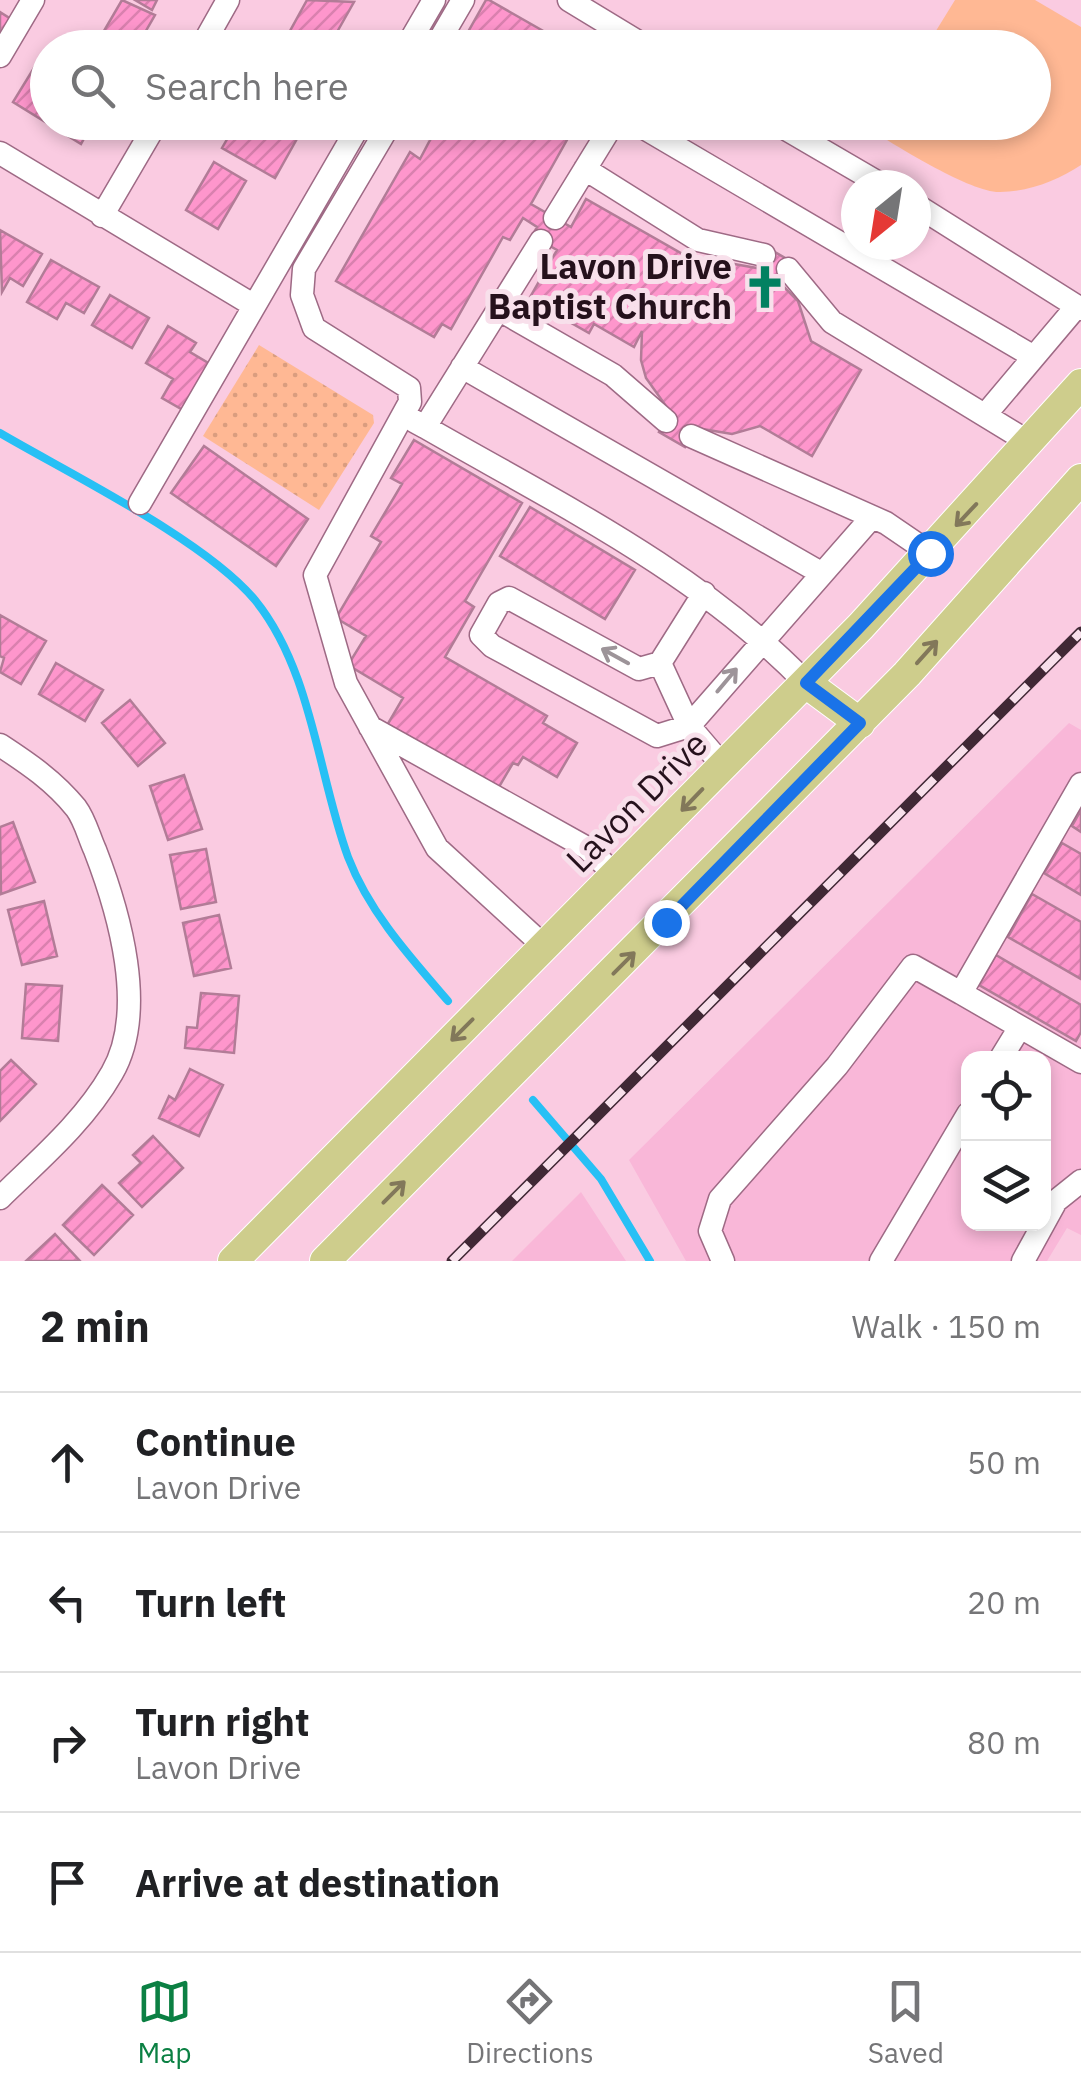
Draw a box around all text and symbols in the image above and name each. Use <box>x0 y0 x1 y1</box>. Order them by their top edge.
search box <box>30 30 1051 140</box>
icon: search <box>65 58 120 113</box>
text: Search here <box>145 61 349 110</box>
north arrow <box>841 170 931 260</box>
place label: Lavon Drive Baptist Church <box>488 243 732 329</box>
church icon: Lavon Drive Baptist Church <box>741 263 789 311</box>
one-way arrow <box>954 503 978 527</box>
route start <box>908 531 954 577</box>
one-way arrow <box>915 640 938 665</box>
one-way arrow <box>600 645 630 665</box>
one-way arrow <box>716 667 738 693</box>
street label: Lavon Drive <box>556 721 717 882</box>
one-way arrow <box>680 788 704 812</box>
route end <box>644 900 690 946</box>
one-way arrow <box>612 951 636 975</box>
one-way arrow <box>450 1017 474 1041</box>
map controls <box>961 1051 1051 1231</box>
button: locate <box>961 1051 1051 1141</box>
button: layers <box>961 1141 1051 1231</box>
one-way arrow <box>382 1181 406 1205</box>
text: 2 min <box>40 1299 150 1354</box>
text: Walk · 150 m <box>852 1305 1041 1347</box>
text: Continue <box>135 1417 296 1466</box>
icon: ahead <box>40 1435 95 1490</box>
text: 50 m <box>967 1441 1041 1483</box>
text: Lavon Drive <box>135 1466 301 1508</box>
icon: left <box>40 1575 95 1630</box>
text: Turn left <box>135 1578 286 1627</box>
text: 20 m <box>967 1581 1041 1623</box>
text: Turn right <box>135 1697 310 1746</box>
icon: right <box>40 1715 95 1770</box>
text: 80 m <box>967 1721 1041 1763</box>
text: Lavon Drive <box>135 1746 301 1788</box>
icon: arrive <box>40 1855 95 1910</box>
text: Arrive at destination <box>135 1858 500 1907</box>
tab: Map <box>137 1974 192 2071</box>
tab: Directions <box>466 1974 594 2071</box>
tab: Saved <box>868 1974 944 2071</box>

